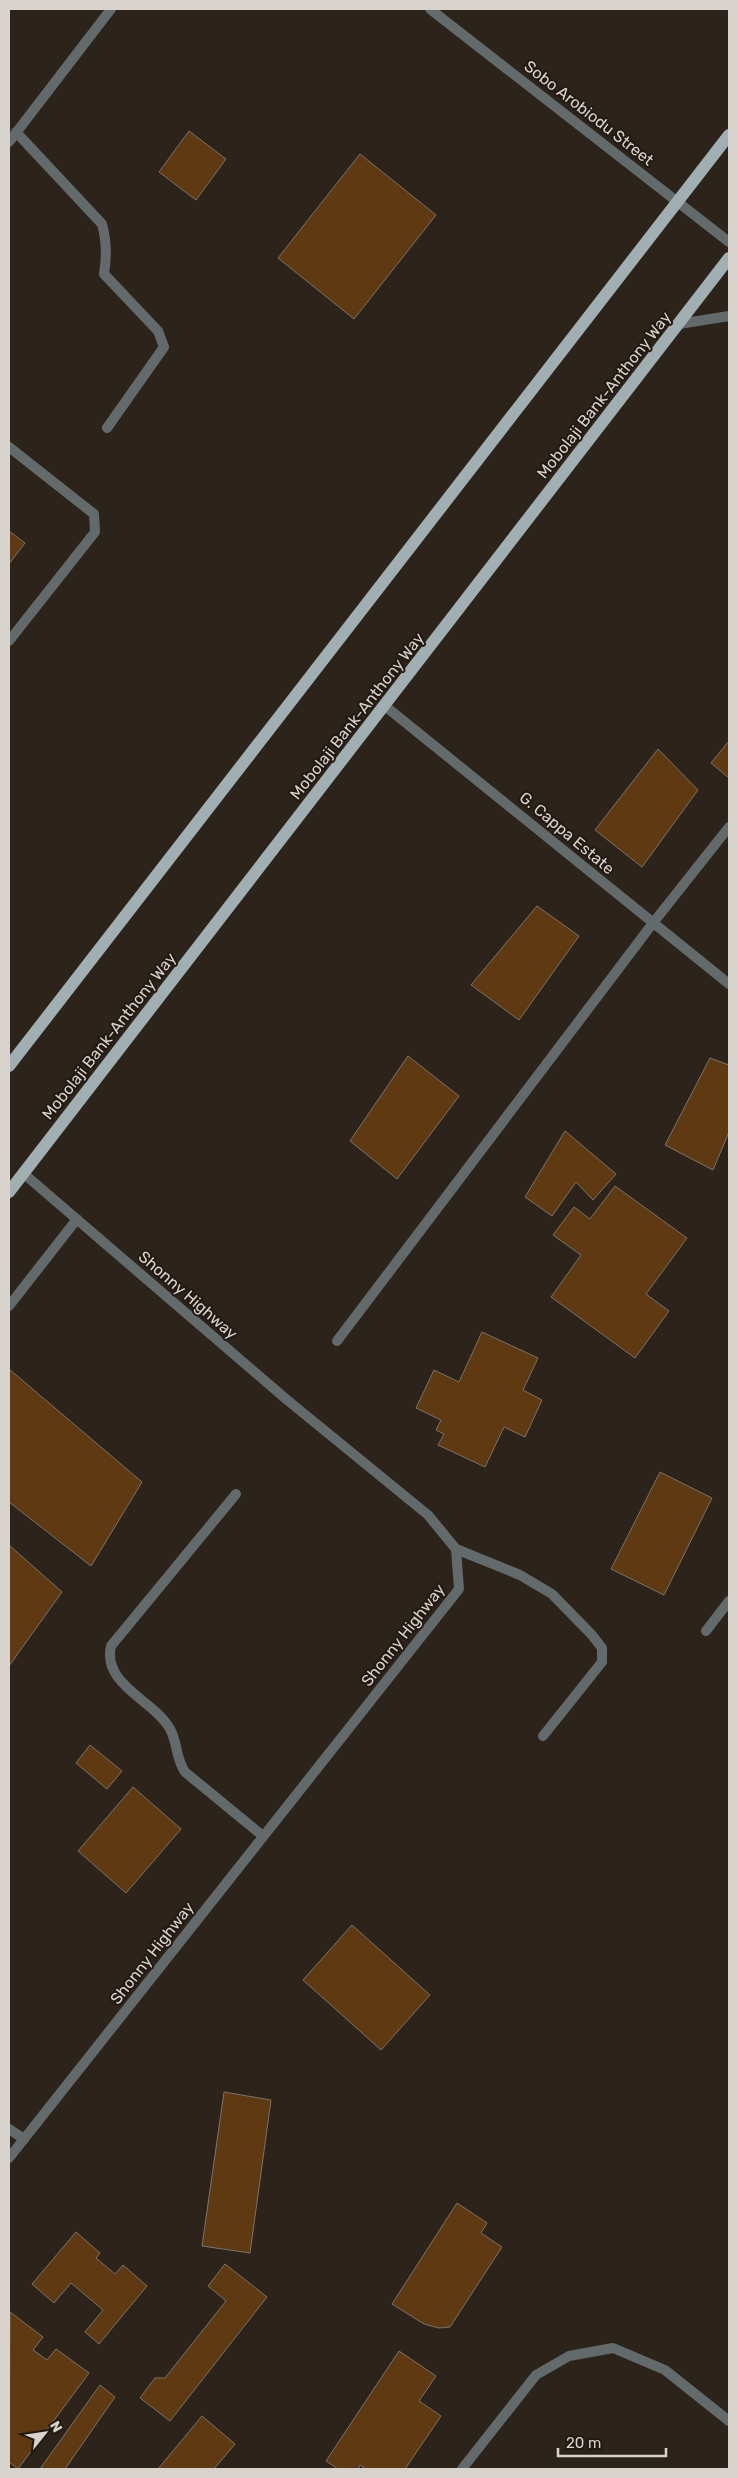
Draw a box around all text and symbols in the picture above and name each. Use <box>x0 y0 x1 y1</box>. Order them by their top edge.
street label: Sobo Arobiodu Street <box>520 57 658 169</box>
street label: Mobolaji Bank-Anthony Way <box>533 308 675 482</box>
street label: Mobolaji Bank-Anthony Way <box>286 629 428 803</box>
street label: G. Cappa Estate <box>516 788 618 878</box>
street label: Mobolaji Bank-Anthony Way <box>38 949 180 1123</box>
street label: Shonny Highway <box>135 1247 241 1343</box>
street label: Shonny Highway <box>357 1580 449 1690</box>
street label: Shonny Highway <box>106 1898 198 2008</box>
north arrow <box>20 2408 70 2458</box>
text: N <box>46 2418 66 2435</box>
scale bar <box>558 2426 666 2458</box>
text: 20 m <box>566 2434 601 2452</box>

